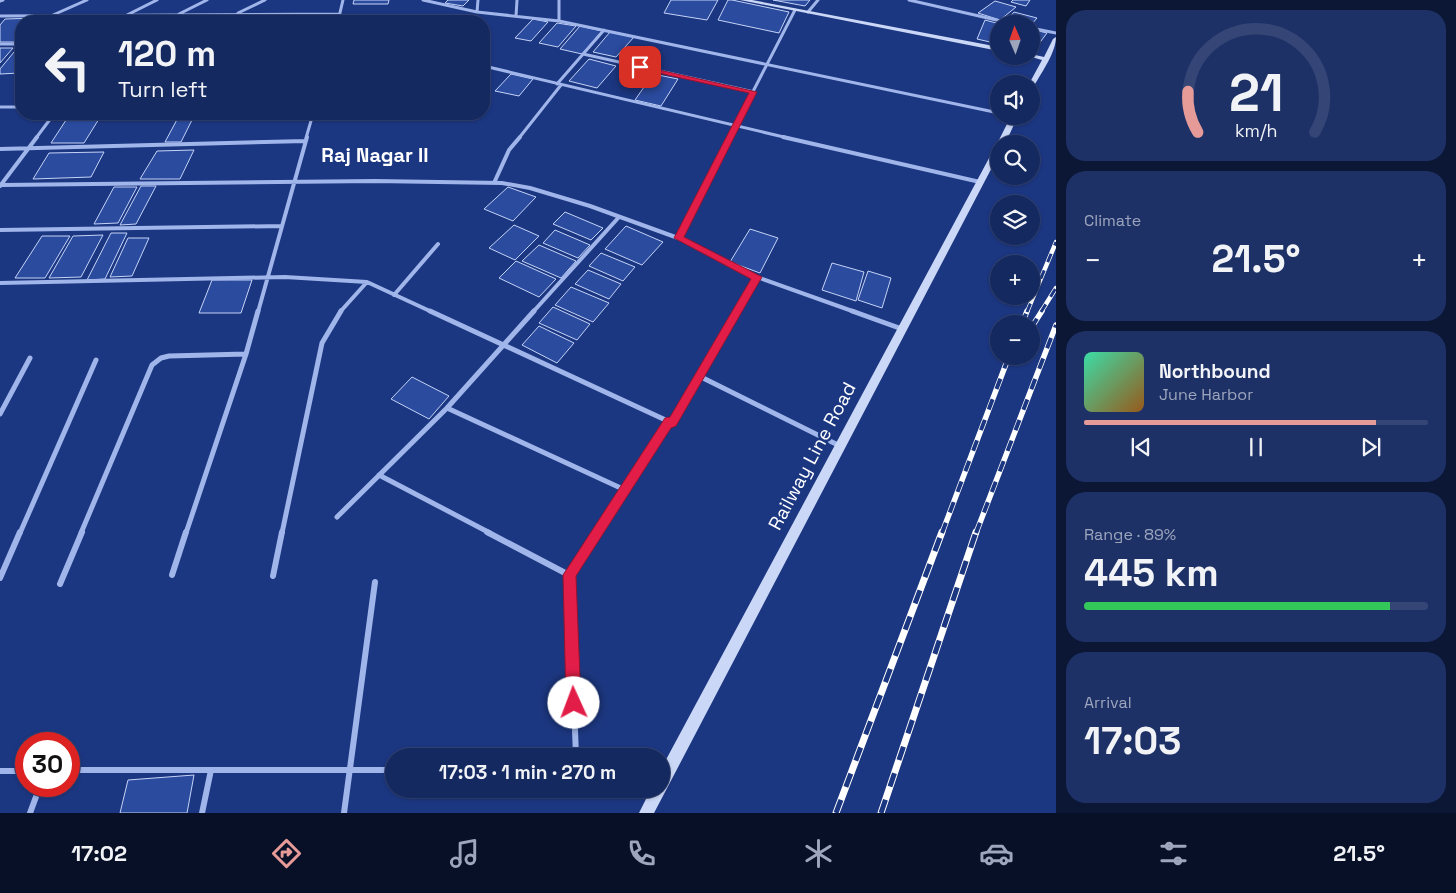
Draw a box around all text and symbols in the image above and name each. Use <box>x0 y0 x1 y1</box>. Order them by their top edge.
north arrow <box>990 15 1040 65</box>
map controls <box>990 15 1040 365</box>
text: 120 m <box>118 32 216 76</box>
icon: left <box>35 35 100 100</box>
pin <box>619 46 661 88</box>
icon: arrive <box>626 53 654 81</box>
text: 21 <box>1229 60 1283 126</box>
text: Turn left <box>118 75 208 103</box>
button: sound <box>990 75 1040 125</box>
text: km/h <box>1235 119 1277 142</box>
button: search <box>990 135 1040 185</box>
district label: Raj Nagar II <box>321 142 429 168</box>
button: layers <box>990 195 1040 245</box>
text: Climate <box>1084 210 1141 231</box>
text: 21.5° <box>1212 235 1300 283</box>
text: − <box>1084 242 1101 278</box>
text: + <box>1411 242 1428 278</box>
button: + <box>990 255 1040 305</box>
button: − <box>990 315 1040 365</box>
text: Northbound <box>1159 359 1271 384</box>
street label: Railway Line Road <box>762 378 862 534</box>
text: June Harbor <box>1159 384 1253 405</box>
icon: previous <box>1127 433 1155 461</box>
icon: pause <box>1242 433 1270 461</box>
icon: next <box>1357 433 1385 461</box>
text: Range · 89% <box>1084 524 1176 545</box>
text: 445 km <box>1084 549 1219 597</box>
position arrow <box>547 676 599 728</box>
text: Arrival <box>1084 692 1132 713</box>
text: 17:03 <box>1084 717 1181 765</box>
speed limit sign: 30 <box>15 732 80 797</box>
text: 17:03 · 1 min · 270 m <box>439 760 616 785</box>
icon: directions <box>269 836 304 871</box>
icon: music <box>447 836 482 871</box>
icon: phone <box>624 836 659 871</box>
icon: climate <box>801 836 836 871</box>
icon: car <box>979 836 1014 871</box>
icon: filters <box>1156 836 1191 871</box>
text: 17:02 <box>71 839 127 867</box>
text: 21.5° <box>1333 839 1385 867</box>

